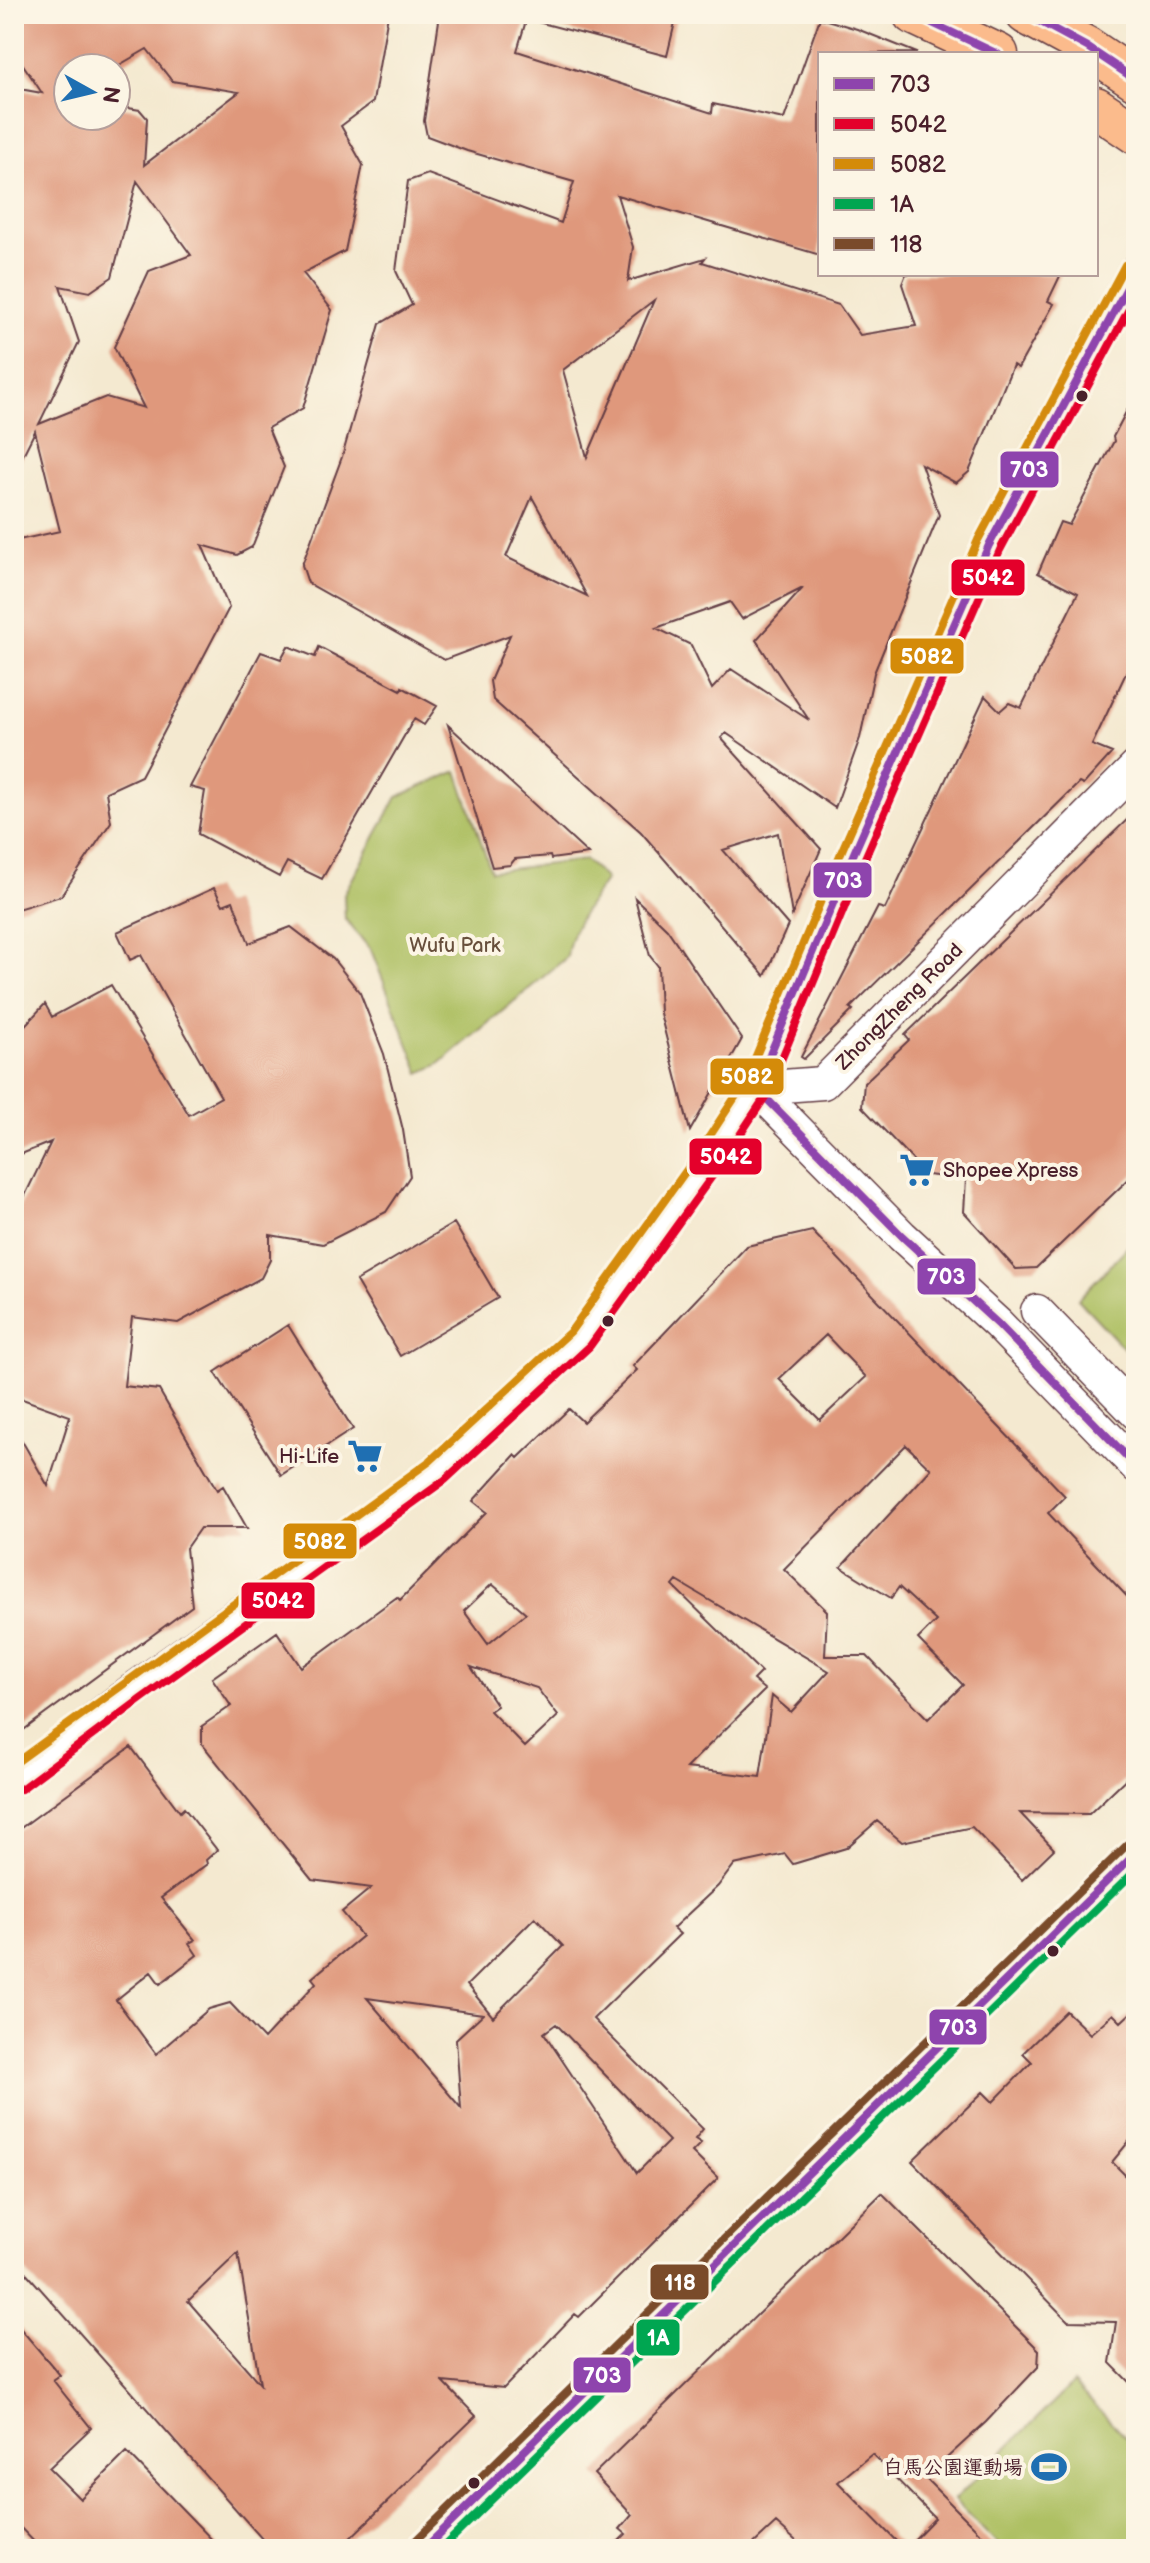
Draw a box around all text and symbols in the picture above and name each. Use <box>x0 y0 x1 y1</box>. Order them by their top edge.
north arrow <box>52 52 132 132</box>
legend <box>818 52 1098 276</box>
text: 703 <box>890 70 931 99</box>
text: N <box>96 85 125 105</box>
text: 5042 <box>890 110 947 139</box>
text: 5082 <box>890 150 946 179</box>
text: 1A <box>890 190 914 219</box>
text: 118 <box>890 230 923 259</box>
unlabelled marker <box>1074 388 1090 404</box>
line badge: 703 <box>999 450 1060 489</box>
text: 703 <box>1010 457 1048 484</box>
line badge: 5042 <box>950 558 1026 597</box>
text: 5042 <box>962 565 1014 592</box>
line badge: 5082 <box>889 637 965 675</box>
text: 5082 <box>901 644 953 671</box>
line badge: 703 <box>812 861 873 899</box>
text: 703 <box>824 868 862 895</box>
park label: Wufu Park <box>409 934 501 958</box>
street label: ZhongZheng Road <box>831 938 968 1076</box>
line badge: 5082 <box>709 1057 785 1096</box>
text: 5082 <box>721 1064 773 1091</box>
line badge: 5042 <box>688 1137 763 1176</box>
text: 5042 <box>700 1144 752 1171</box>
supermarket icon: Shopee Xpress <box>898 1151 936 1189</box>
place label: Shopee Xpress <box>943 1159 1079 1183</box>
line badge: 703 <box>916 1257 977 1296</box>
text: 703 <box>927 1264 965 1291</box>
unlabelled marker <box>600 1313 616 1329</box>
supermarket icon: Hi-Life <box>346 1437 384 1475</box>
place label: Hi-Life <box>279 1445 339 1469</box>
line badge: 5082 <box>282 1522 358 1560</box>
text: 5082 <box>294 1529 346 1556</box>
line badge: 5042 <box>240 1581 316 1620</box>
text: 5042 <box>252 1588 304 1615</box>
unlabelled marker <box>1045 1943 1061 1959</box>
line badge: 703 <box>928 2008 988 2046</box>
text: 703 <box>939 2015 977 2042</box>
line badge: 118 <box>649 2263 710 2301</box>
text: 118 <box>664 2270 696 2297</box>
line badge: 1A <box>635 2318 681 2357</box>
text: 1A <box>647 2325 670 2352</box>
line badge: 703 <box>572 2356 632 2394</box>
text: 703 <box>583 2363 621 2390</box>
sports icon: 白馬公園運動場 <box>1030 2448 1068 2486</box>
place label: 白馬公園運動場 <box>883 2456 1023 2480</box>
unlabelled marker <box>466 2475 482 2491</box>

